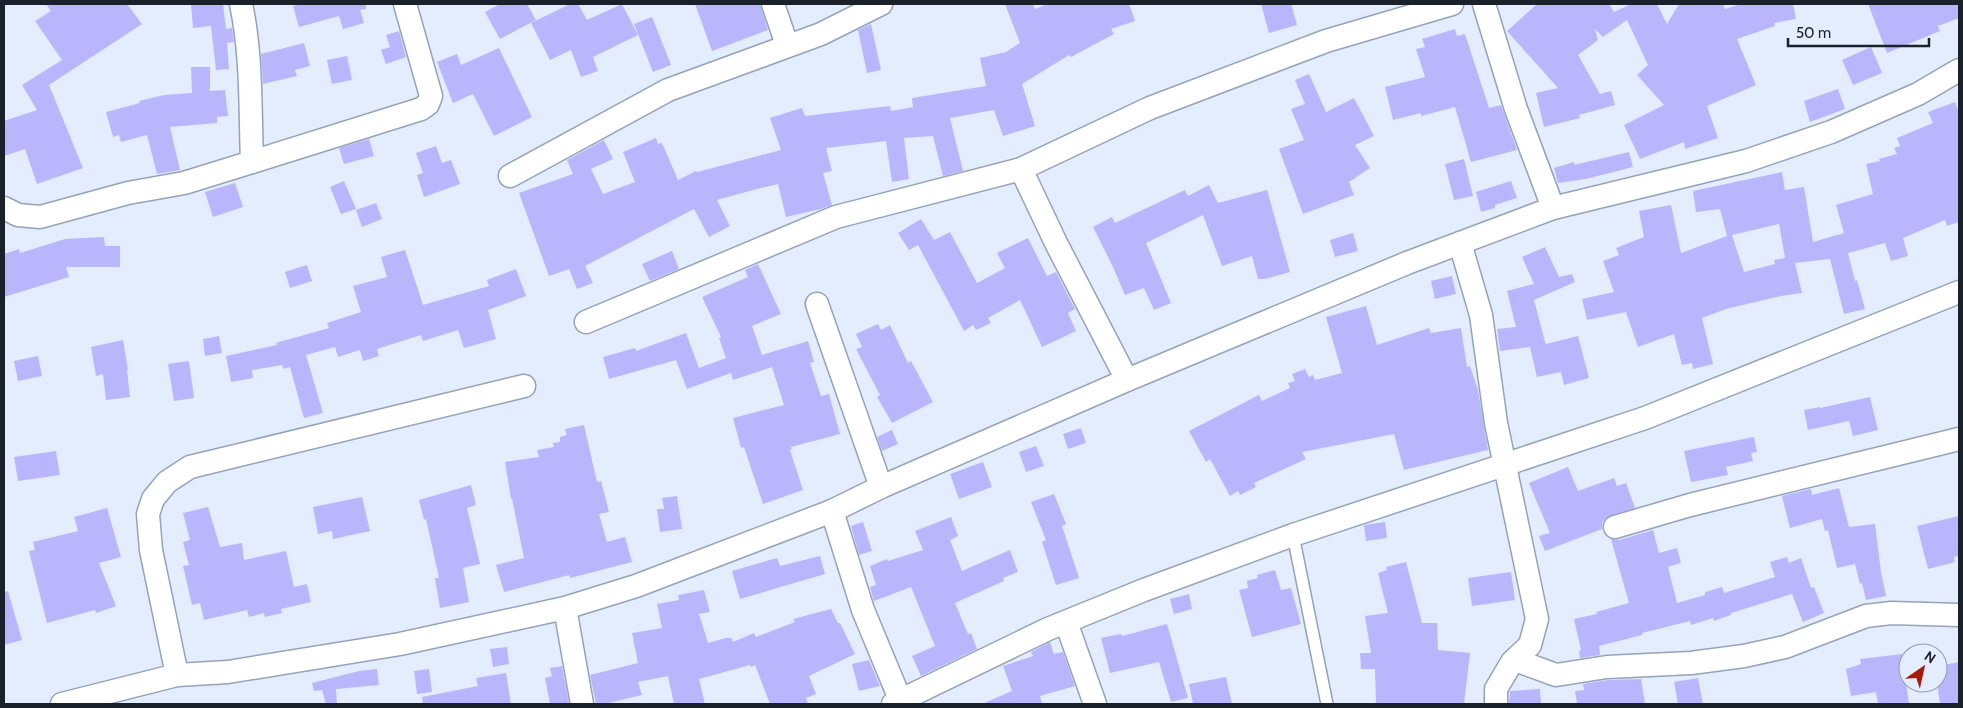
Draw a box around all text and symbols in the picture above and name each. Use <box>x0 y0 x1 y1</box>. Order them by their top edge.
scale bar <box>1788 15 1929 47</box>
text: 50 m <box>1796 24 1831 42</box>
north arrow <box>1898 643 1948 693</box>
text: N <box>1921 647 1939 667</box>

